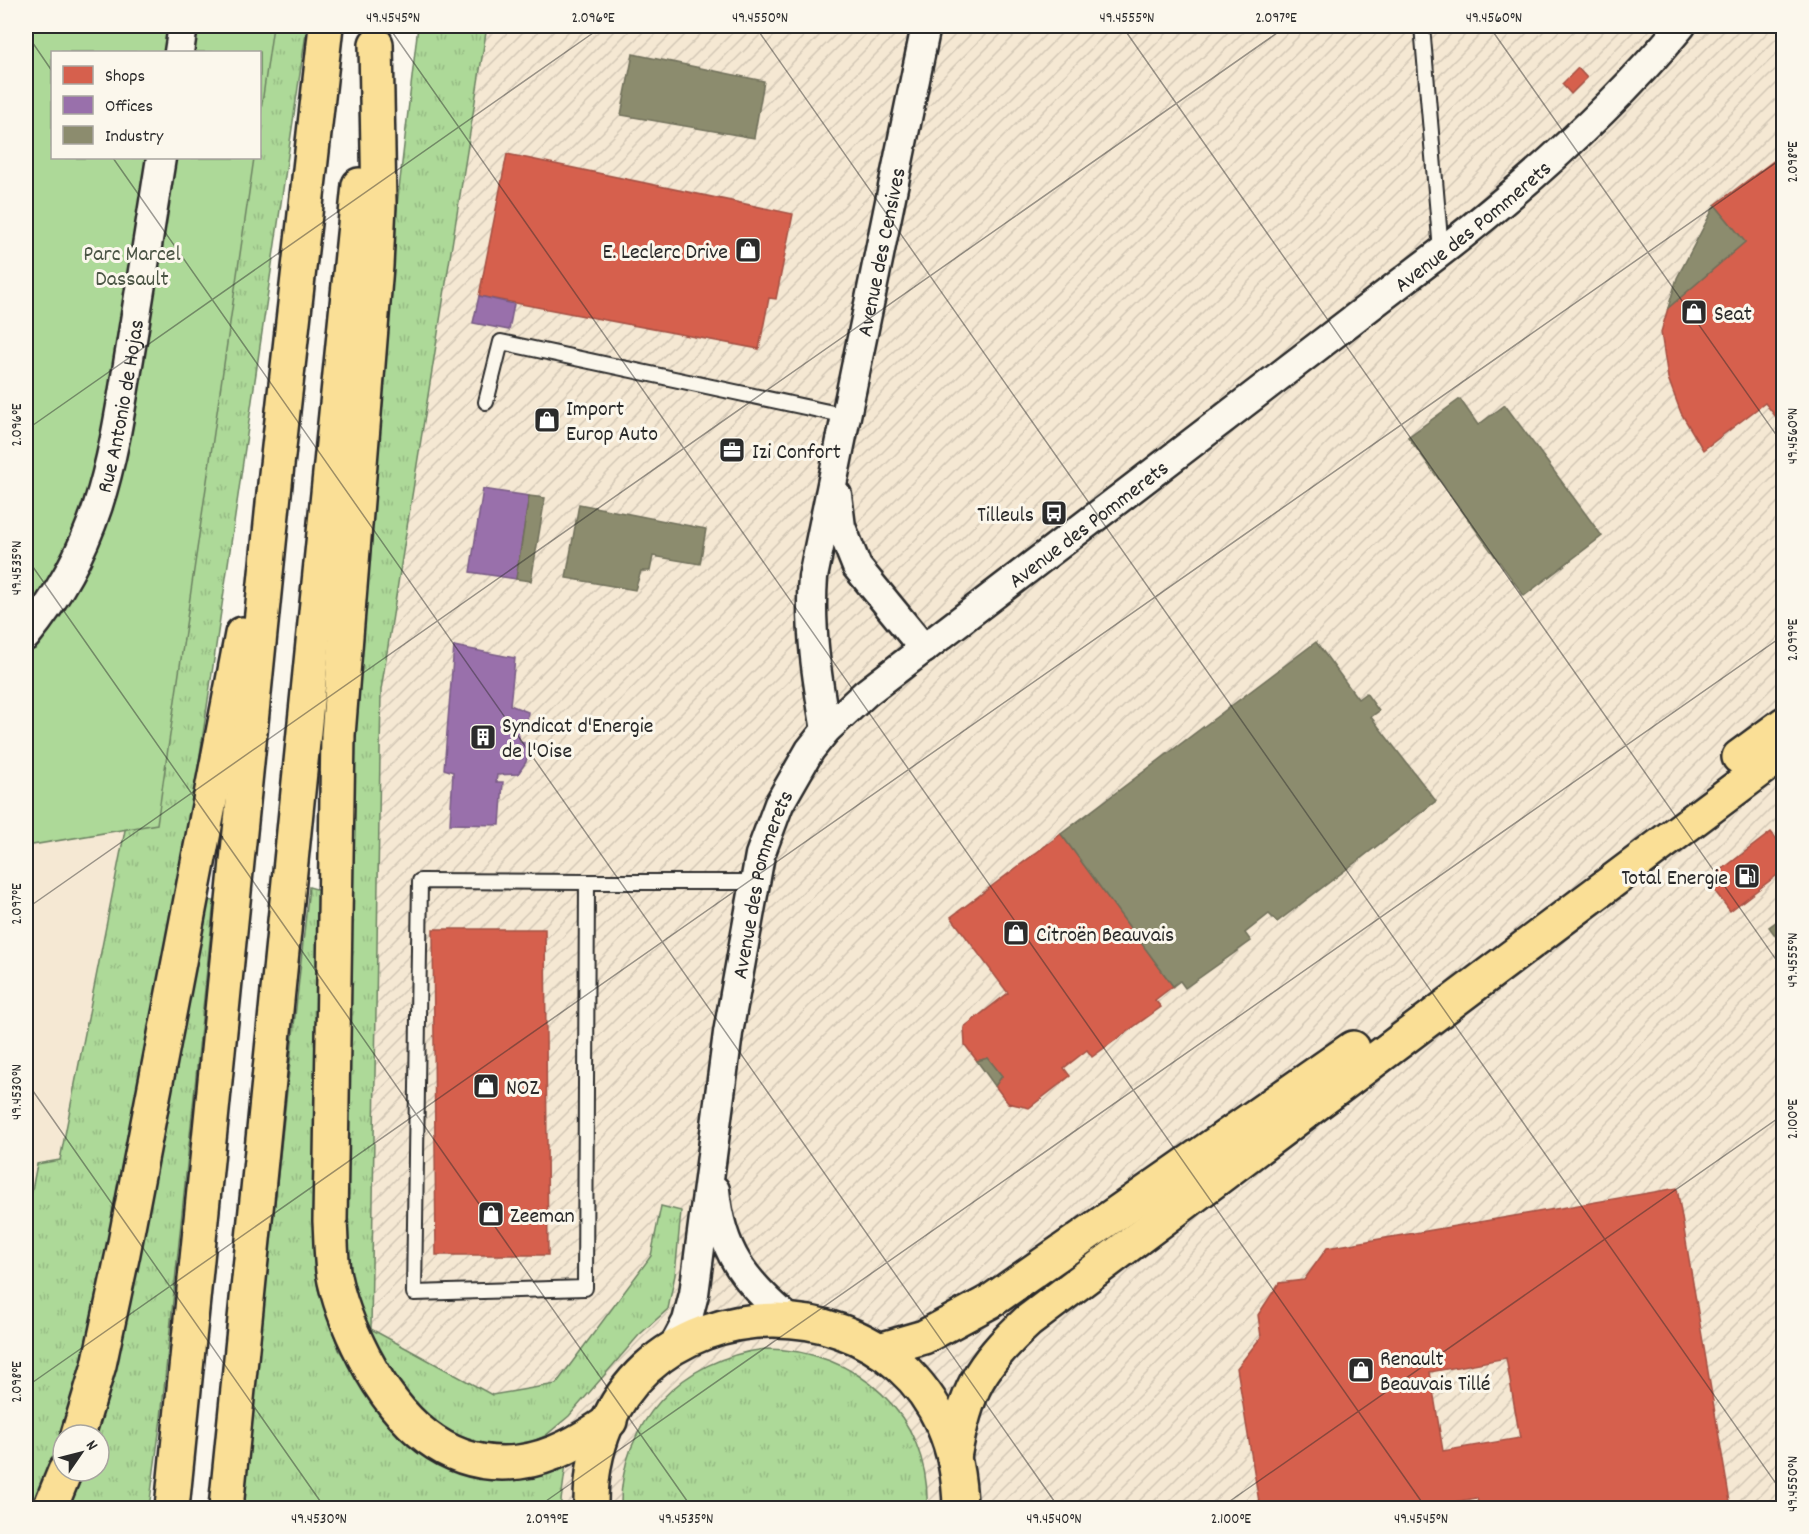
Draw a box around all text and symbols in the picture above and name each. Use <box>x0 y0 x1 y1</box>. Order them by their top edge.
text: 49.4545°N <box>366 8 420 30</box>
text: 2.096°E <box>571 8 615 30</box>
text: 49.4550°N <box>732 8 788 30</box>
text: 49.4555°N <box>1100 8 1154 30</box>
text: 2.097°E <box>1255 8 1297 30</box>
text: 49.4560°N <box>1466 8 1522 30</box>
legend <box>51 51 261 159</box>
text: Shops <box>105 65 145 90</box>
text: Offices <box>105 95 153 120</box>
text: Industry <box>105 125 164 150</box>
text: 2.098°E <box>1783 141 1805 183</box>
street label: Avenue des Pommerets <box>1389 155 1560 302</box>
street label: Avenue des Censives <box>851 165 916 340</box>
shop icon: E. Leclerc Drive <box>733 235 763 265</box>
place label: E. Leclerc Drive <box>602 238 728 269</box>
park label: Parc Marcel Dassault <box>83 240 181 296</box>
shop icon: Seat <box>1679 297 1709 327</box>
place label: Seat <box>1714 300 1752 331</box>
street label: Rue Antonio de Hojas <box>91 318 154 497</box>
place label: Import Europ Auto <box>566 395 658 451</box>
text: 2.096°E <box>7 403 29 447</box>
shop icon: Import Europ Auto <box>532 405 562 435</box>
text: 49.4560°N <box>1783 408 1805 464</box>
office icon: Izi Confort <box>717 435 747 465</box>
place label: Izi Confort <box>752 438 841 469</box>
street label: Avenue des Pommerets <box>1003 454 1176 597</box>
bus stop icon: Tilleuls <box>1039 498 1069 528</box>
place label: Tilleuls <box>977 501 1034 532</box>
text: 49.4535°N <box>7 541 29 595</box>
text: 2.099°E <box>1783 619 1805 661</box>
place label: Syndicat d'Energie de l'Oise <box>502 712 653 768</box>
building icon: Syndicat d'Energie de l'Oise <box>468 722 498 752</box>
street label: Avenue des Pommerets <box>726 785 803 982</box>
fuel station icon: Total Energie <box>1732 861 1762 891</box>
place label: Total Energie <box>1621 864 1728 895</box>
text: 2.097°E <box>7 883 29 925</box>
shop icon: Citroën Beauvais <box>1001 918 1031 948</box>
place label: Citroën Beauvais <box>1036 921 1174 952</box>
text: 49.4555°N <box>1783 933 1805 987</box>
text: 49.4530°N <box>7 1064 29 1120</box>
shop icon: NOZ <box>471 1071 501 1101</box>
place label: NOZ <box>506 1074 539 1105</box>
text: 2.100°E <box>1783 1099 1805 1139</box>
shop icon: Zeeman <box>476 1199 506 1229</box>
place label: Zeeman <box>510 1202 575 1233</box>
place label: Renault Beauvais Tillé <box>1380 1345 1491 1401</box>
shop icon: Renault Beauvais Tillé <box>1346 1355 1376 1385</box>
text: 2.098°E <box>7 1361 29 1403</box>
north arrow <box>51 1423 111 1483</box>
text: N <box>80 1436 103 1456</box>
text: 49.4550°N <box>1783 1456 1805 1512</box>
text: 49.4530°N <box>291 1509 347 1531</box>
text: 2.099°E <box>526 1509 568 1531</box>
text: 49.4535°N <box>659 1509 713 1531</box>
text: 49.4540°N <box>1026 1509 1082 1531</box>
text: 2.100°E <box>1211 1509 1251 1531</box>
text: 49.4545°N <box>1394 1509 1448 1531</box>

